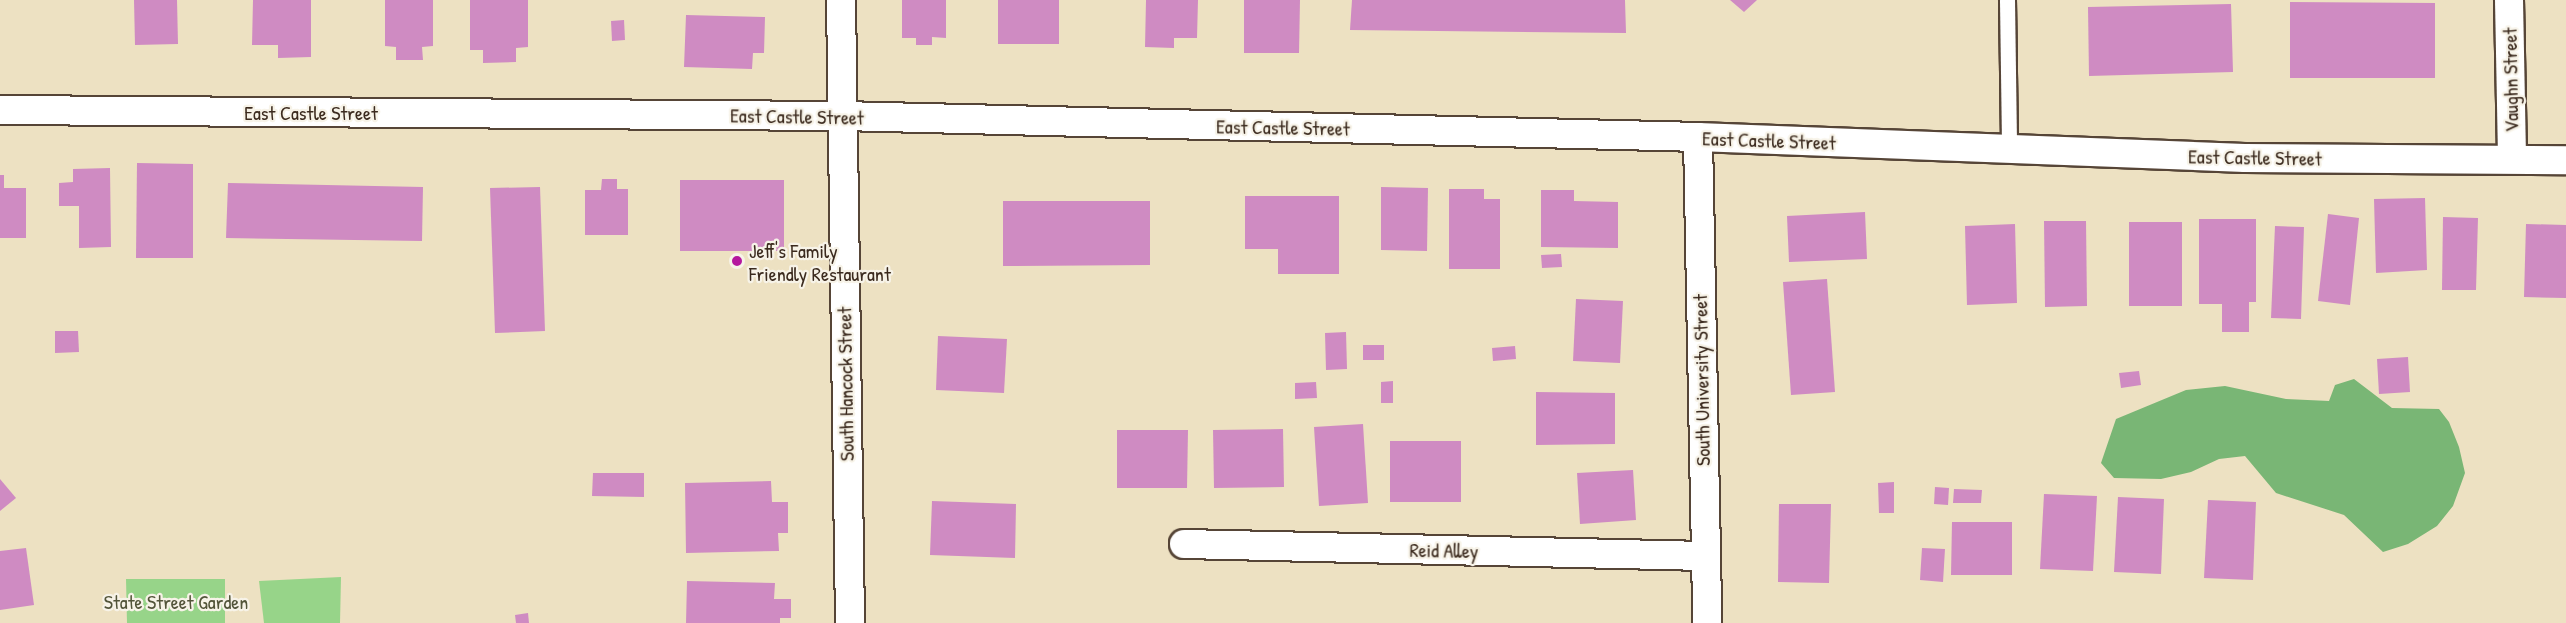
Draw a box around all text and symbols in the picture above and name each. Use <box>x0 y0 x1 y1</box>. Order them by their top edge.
street label: Vaughn Street <box>2497 28 2523 132</box>
street label: East Castle Street <box>244 100 378 124</box>
street label: East Castle Street <box>730 103 864 129</box>
street label: East Castle Street <box>1216 114 1350 140</box>
street label: East Castle Street <box>1702 126 1836 154</box>
street label: East Castle Street <box>2188 144 2322 170</box>
place label: Jeff's Family Friendly Restaurant <box>749 238 891 285</box>
marker: Jeff's Family Friendly Restaurant <box>730 254 744 268</box>
street label: South University Street <box>1688 294 1714 466</box>
street label: South Hancock Street <box>832 307 858 461</box>
street label: Reid Alley <box>1409 537 1479 563</box>
park label: State Street Garden <box>104 589 248 613</box>

